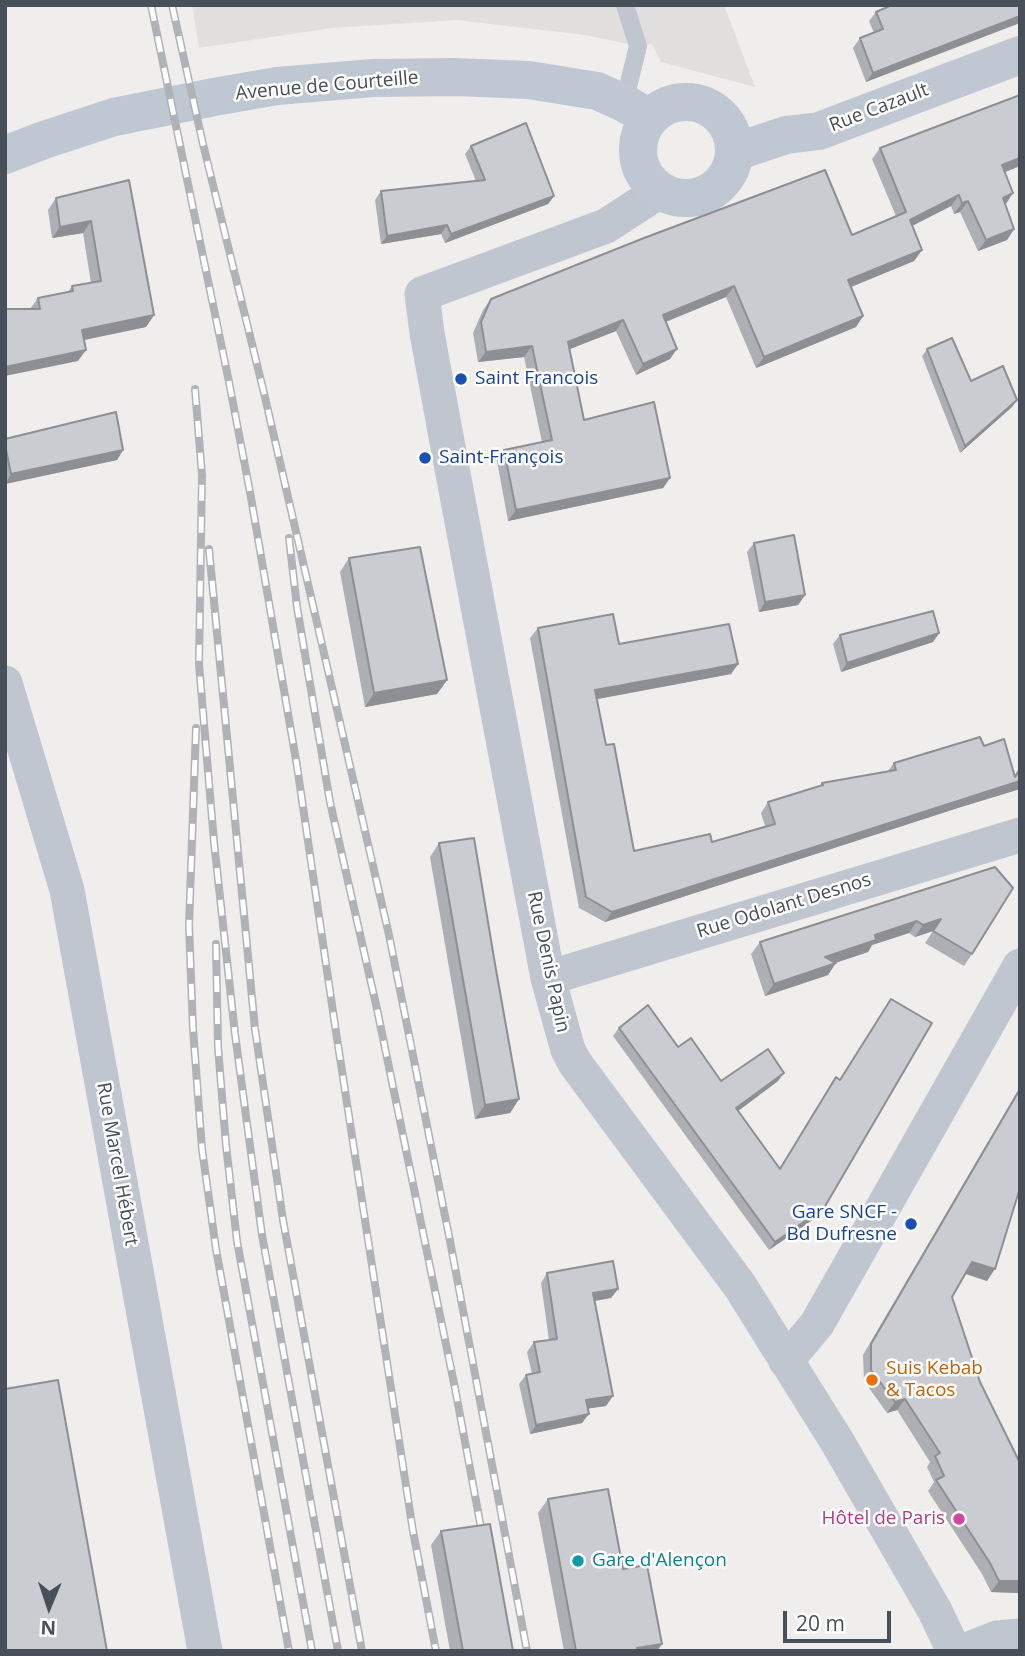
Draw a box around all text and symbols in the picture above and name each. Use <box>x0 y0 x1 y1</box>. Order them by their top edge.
street label: Avenue de Courteille <box>235 67 419 105</box>
street label: Rue Cazault <box>826 79 932 137</box>
place label: Saint Francois <box>475 368 598 390</box>
marker: Saint Francois <box>453 371 469 387</box>
place label: Saint-François <box>439 447 563 469</box>
marker: Saint-François <box>417 450 433 466</box>
street label: Rue Odolant Desnos <box>694 869 874 943</box>
street label: Rue Denis Papin <box>522 889 574 1035</box>
street label: Rue Marcel Hébert <box>91 1081 143 1247</box>
place label: Gare SNCF - Bd Dufresne <box>787 1202 897 1246</box>
marker: Gare SNCF - Bd Dufresne <box>903 1216 919 1232</box>
place label: Suis Kebab & Tacos <box>886 1358 983 1402</box>
marker: Suis Kebab & Tacos <box>864 1372 880 1388</box>
place label: Hôtel de Paris <box>822 1508 945 1530</box>
marker: Hôtel de Paris <box>951 1511 967 1527</box>
place label: Gare d'Alençon <box>592 1550 727 1572</box>
marker: Gare d'Alençon <box>570 1553 586 1569</box>
north arrow <box>14 1572 84 1642</box>
scale bar <box>787 1596 895 1640</box>
text: 20 m <box>796 1609 845 1637</box>
text: N <box>40 1615 56 1641</box>

